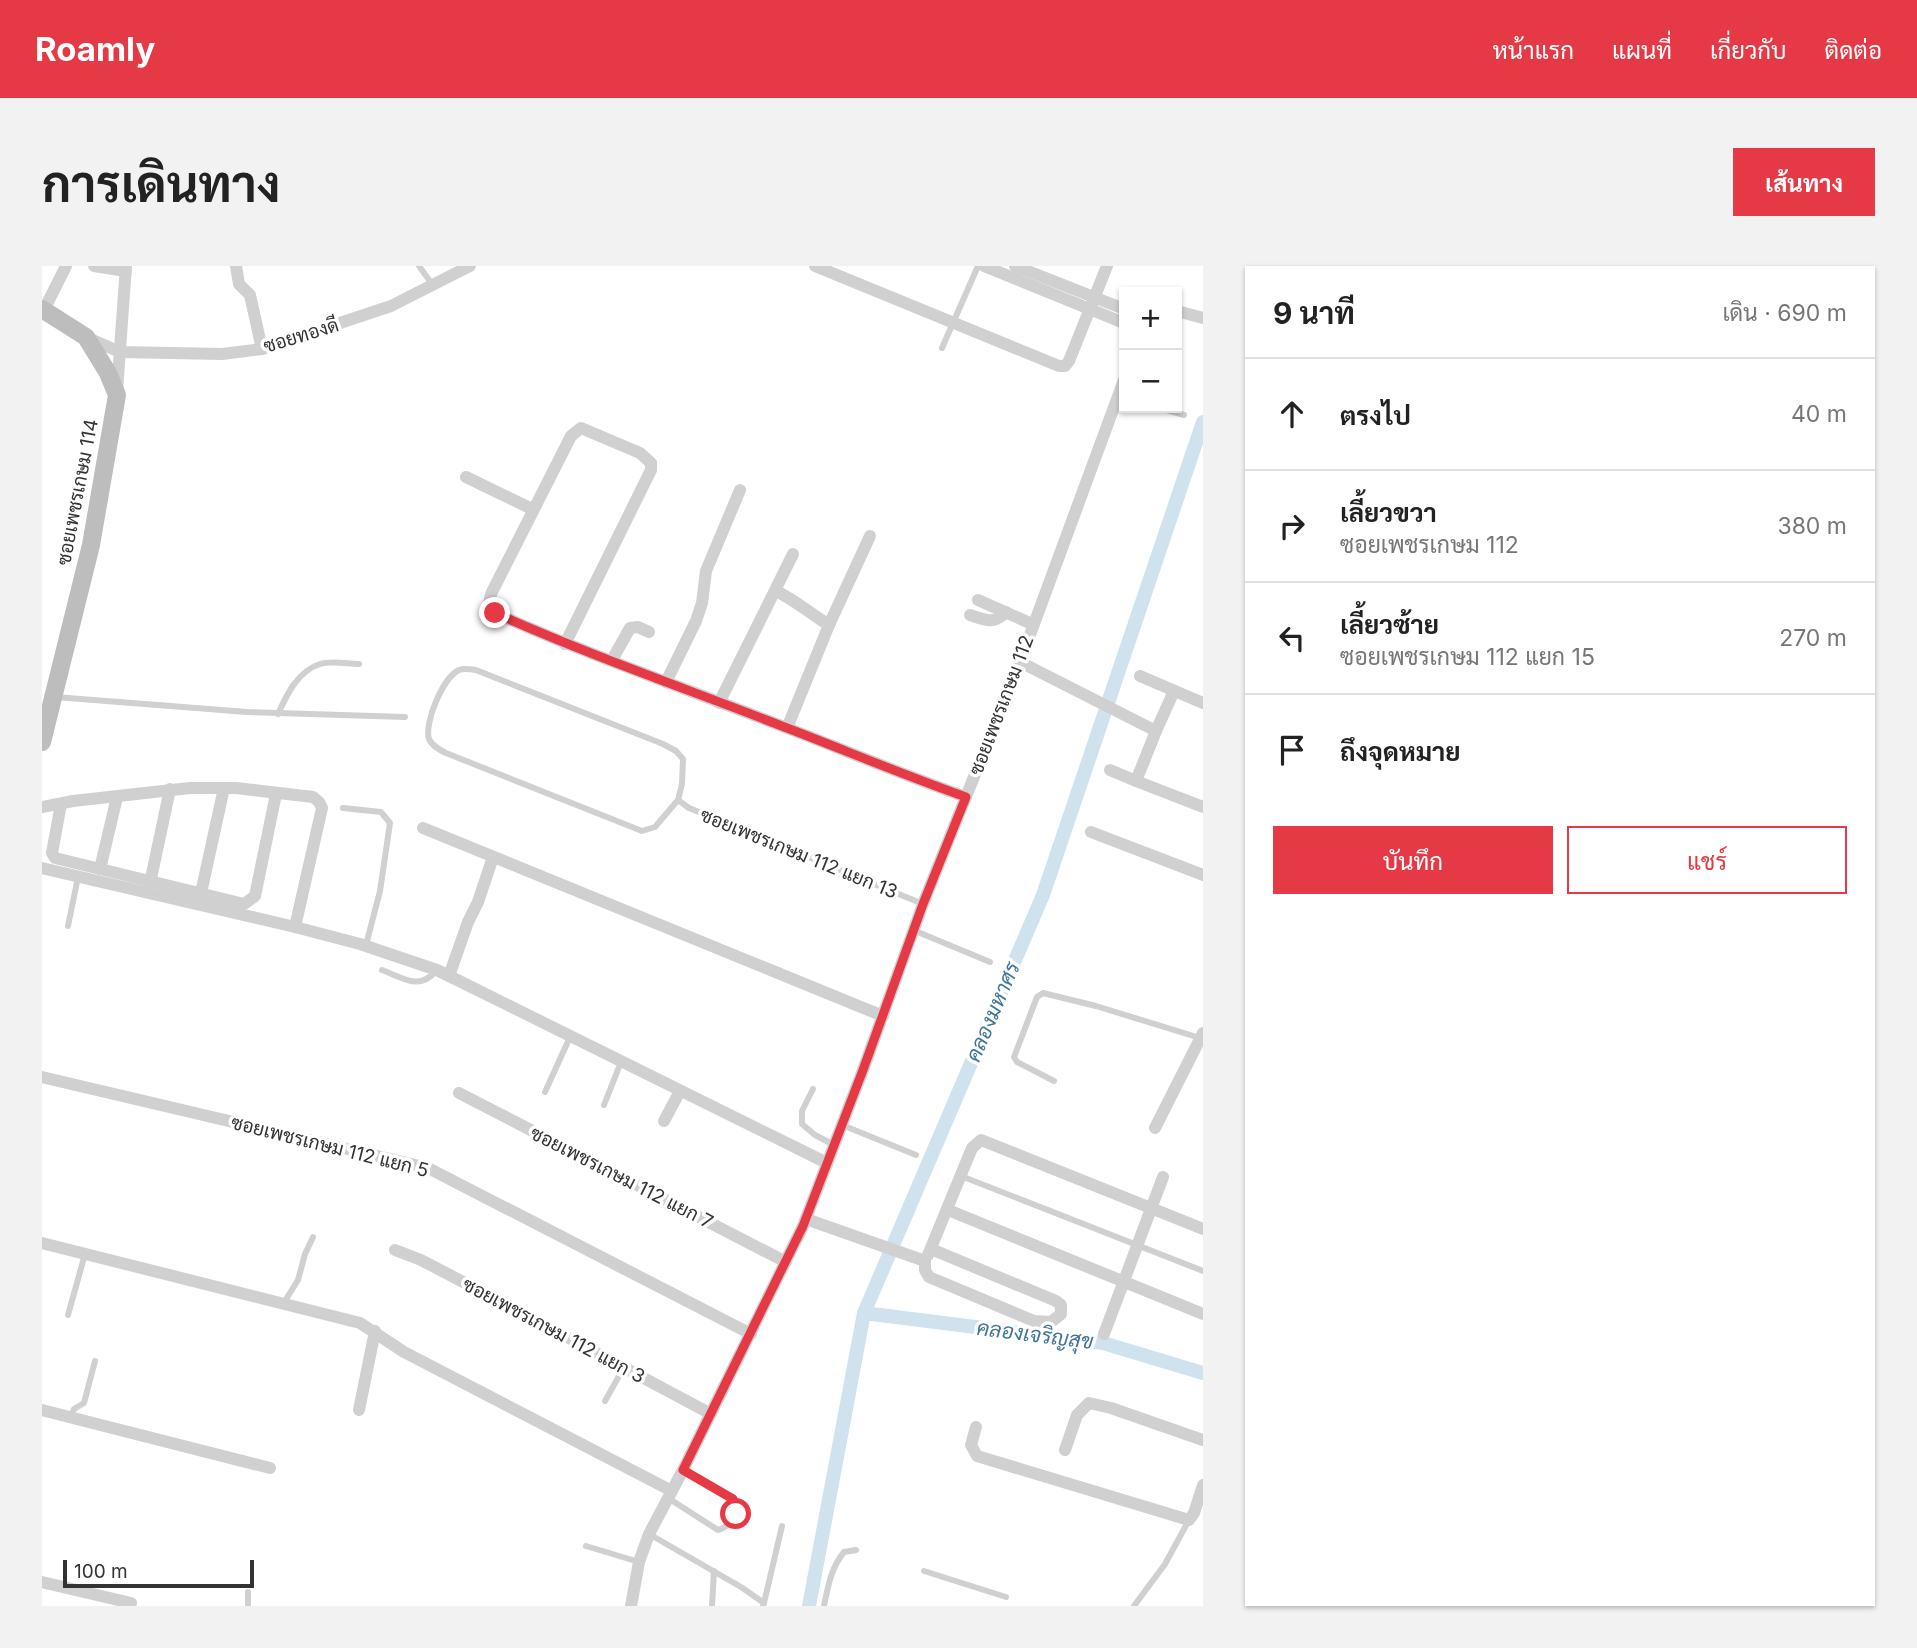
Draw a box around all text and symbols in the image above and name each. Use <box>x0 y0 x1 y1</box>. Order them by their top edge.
text: Roamly <box>35 29 155 69</box>
text: หน้าแรก <box>1493 36 1574 65</box>
text: แผนที่ <box>1612 36 1672 65</box>
text: เกี่ยวกับ <box>1710 36 1787 65</box>
text: ติดต่อ <box>1825 36 1882 65</box>
button: เส้นทาง <box>1733 148 1875 216</box>
text: การเดินทาง <box>42 155 280 214</box>
map controls <box>1119 287 1182 413</box>
button: + <box>1119 287 1182 350</box>
text: 9 นาที <box>1273 295 1355 331</box>
text: เดิน · 690 m <box>1722 299 1847 327</box>
street label: ซอยทองดี <box>261 312 341 358</box>
button: − <box>1119 350 1182 413</box>
icon: ahead <box>1273 395 1311 433</box>
text: ตรงไป <box>1340 400 1411 431</box>
text: 40 m <box>1791 400 1847 428</box>
street label: ซอยเพชรเกษม 114 <box>52 417 103 567</box>
text: เลี้ยวขวา <box>1340 497 1437 528</box>
icon: right <box>1273 507 1311 545</box>
text: 380 m <box>1777 512 1847 540</box>
text: ซอยเพชรเกษม 112 <box>1340 531 1519 559</box>
route end <box>479 597 510 628</box>
text: เลี้ยวซ้าย <box>1340 609 1439 640</box>
icon: left <box>1273 619 1311 657</box>
text: 270 m <box>1779 624 1847 652</box>
street label: ซอยเพชรเกษม 112 <box>964 632 1039 778</box>
text: ซอยเพชรเกษม 112 แยก 15 <box>1340 643 1595 671</box>
icon: arrive <box>1273 731 1311 769</box>
text: ถึงจุดหมาย <box>1340 736 1461 767</box>
street label: ซอยเพชรเกษม 112 แยก 13 <box>697 803 901 904</box>
button: บันทึก <box>1273 826 1553 894</box>
button: แชร์ <box>1567 826 1847 894</box>
water label: คลองมหาศร <box>960 957 1025 1065</box>
street label: ซอยเพชรเกษม 112 แยก 5 <box>229 1111 431 1182</box>
street label: ซอยเพชรเกษม 112 แยก 7 <box>527 1121 717 1234</box>
street label: ซอยเพชรเกษม 112 แยก 3 <box>459 1273 649 1388</box>
water label: คลองเจริญสุข <box>975 1315 1095 1356</box>
route start <box>720 1498 751 1529</box>
scale bar <box>63 1557 254 1589</box>
text: 100 m <box>74 1560 128 1583</box>

